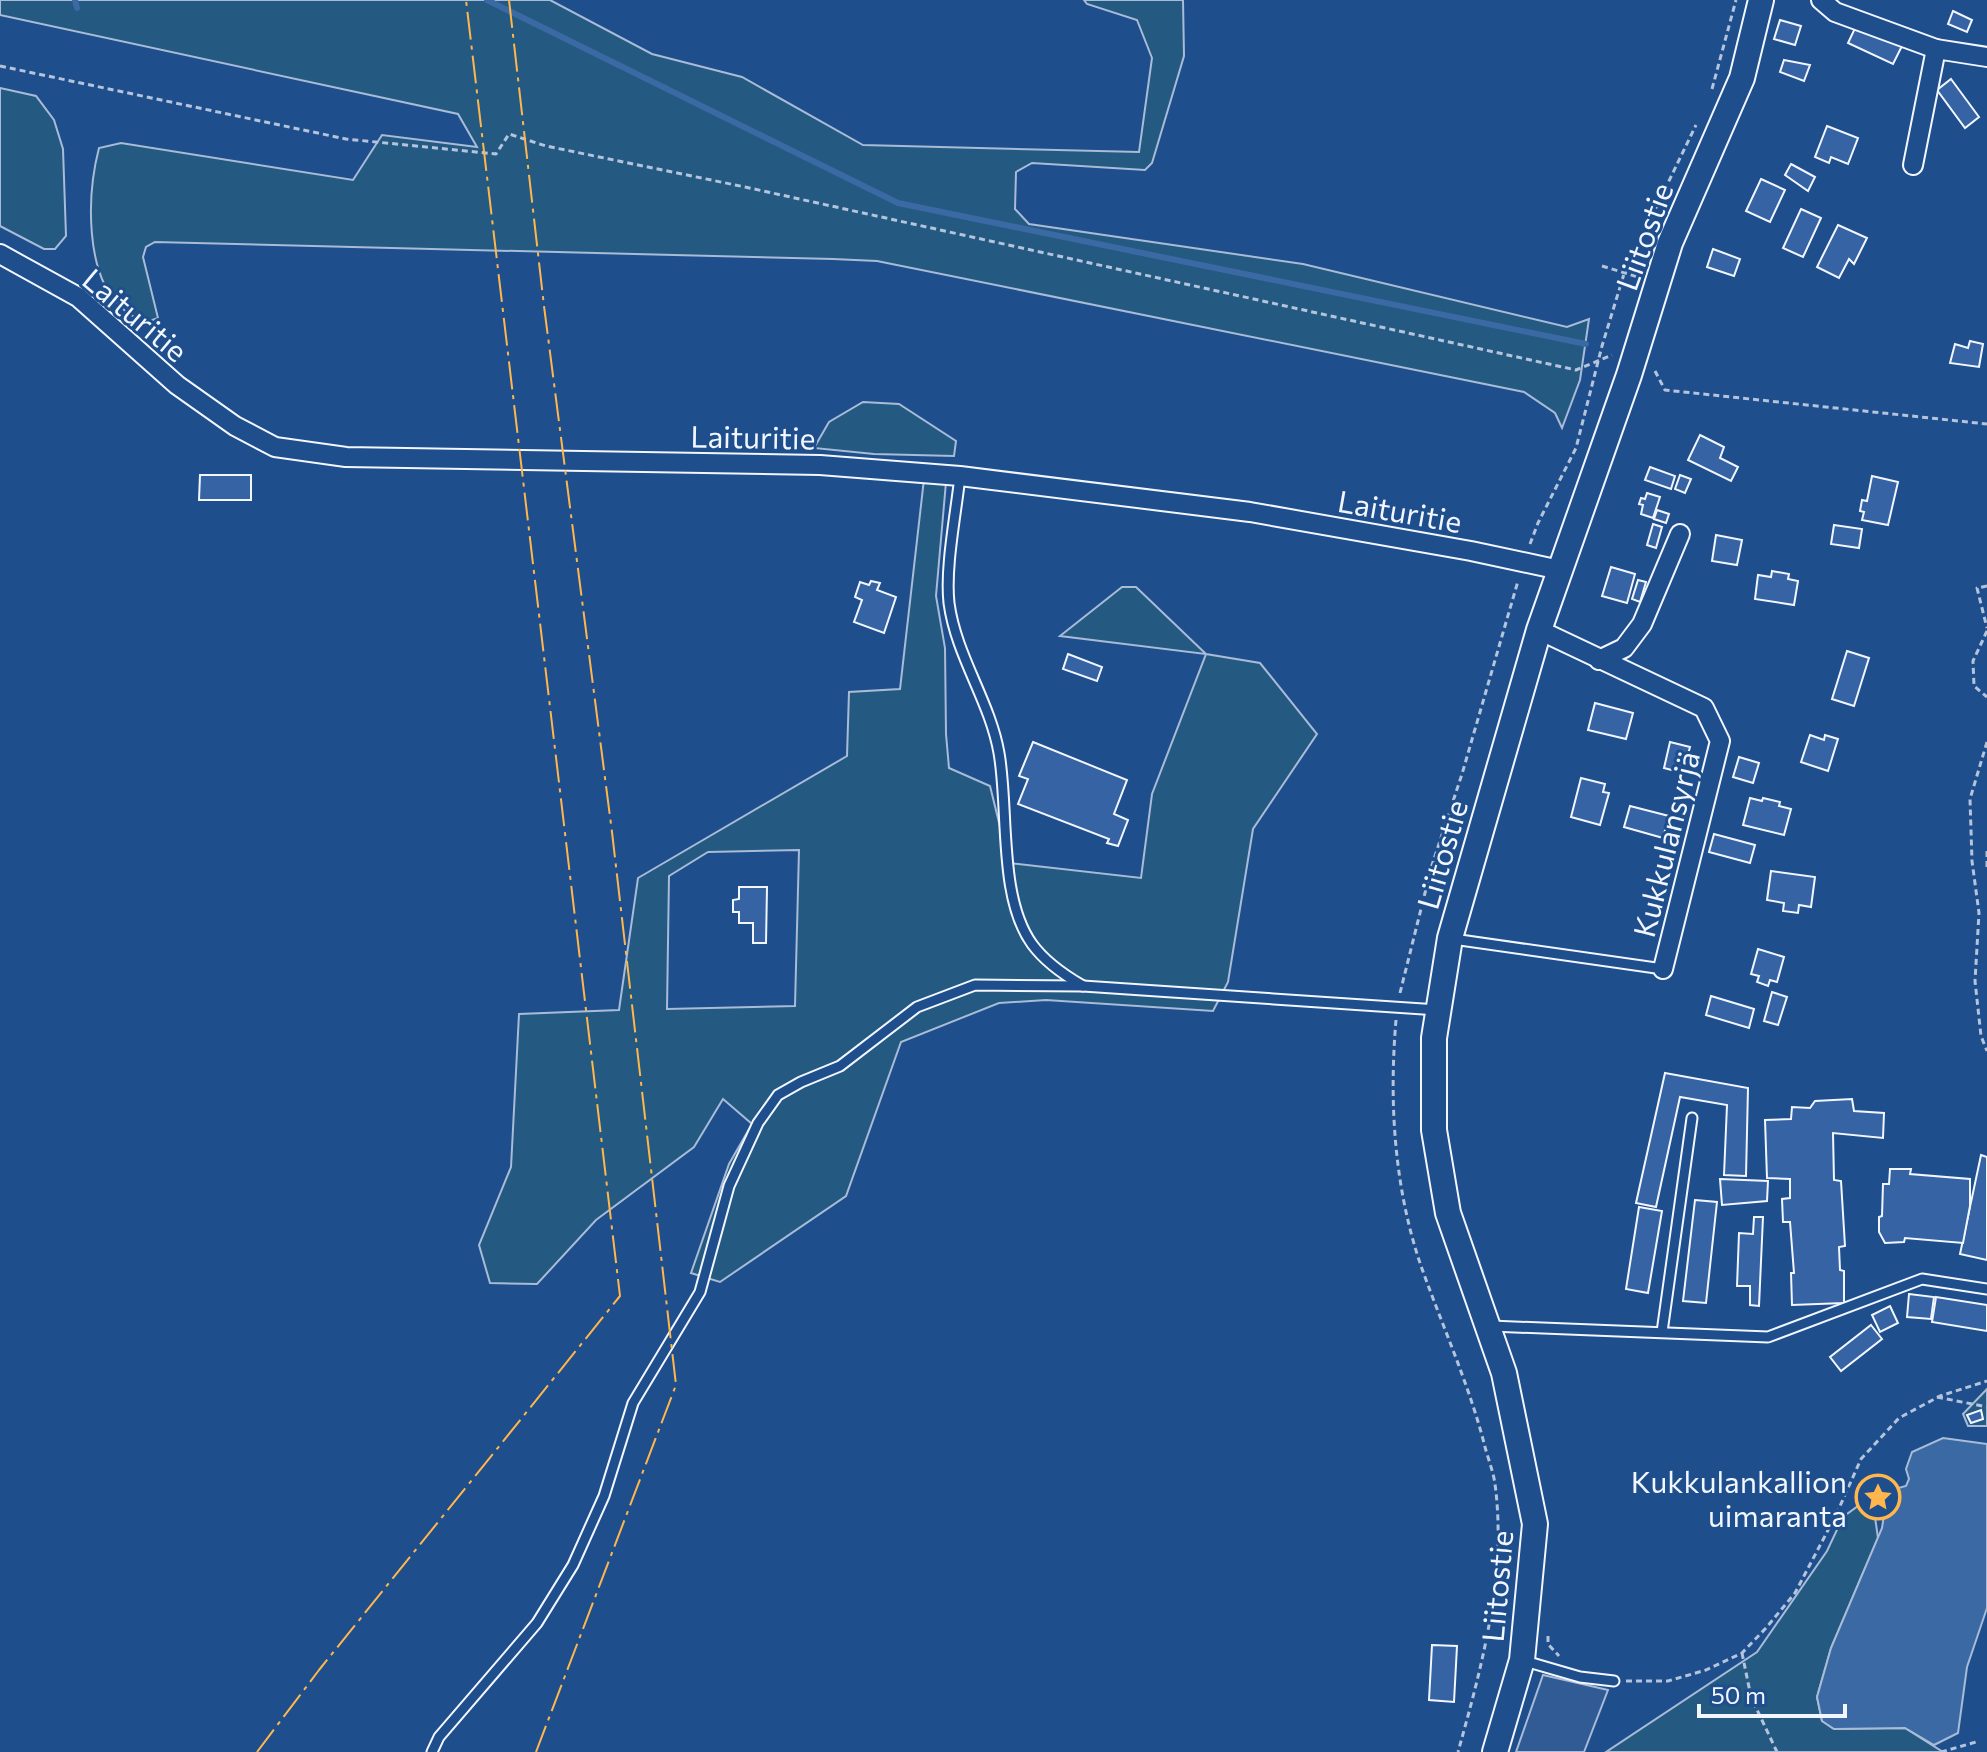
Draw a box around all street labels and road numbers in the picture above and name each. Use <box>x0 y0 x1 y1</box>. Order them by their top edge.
street label: Liitostie <box>1607 177 1679 295</box>
street label: Laituritie <box>76 260 196 368</box>
street label: Laituritie <box>690 416 816 456</box>
street label: Laituritie <box>1335 481 1465 539</box>
street label: Kukkulansyrjä <box>1624 747 1706 941</box>
street label: Liitostie <box>1408 795 1474 913</box>
street label: Liitostie <box>1473 1529 1519 1643</box>

